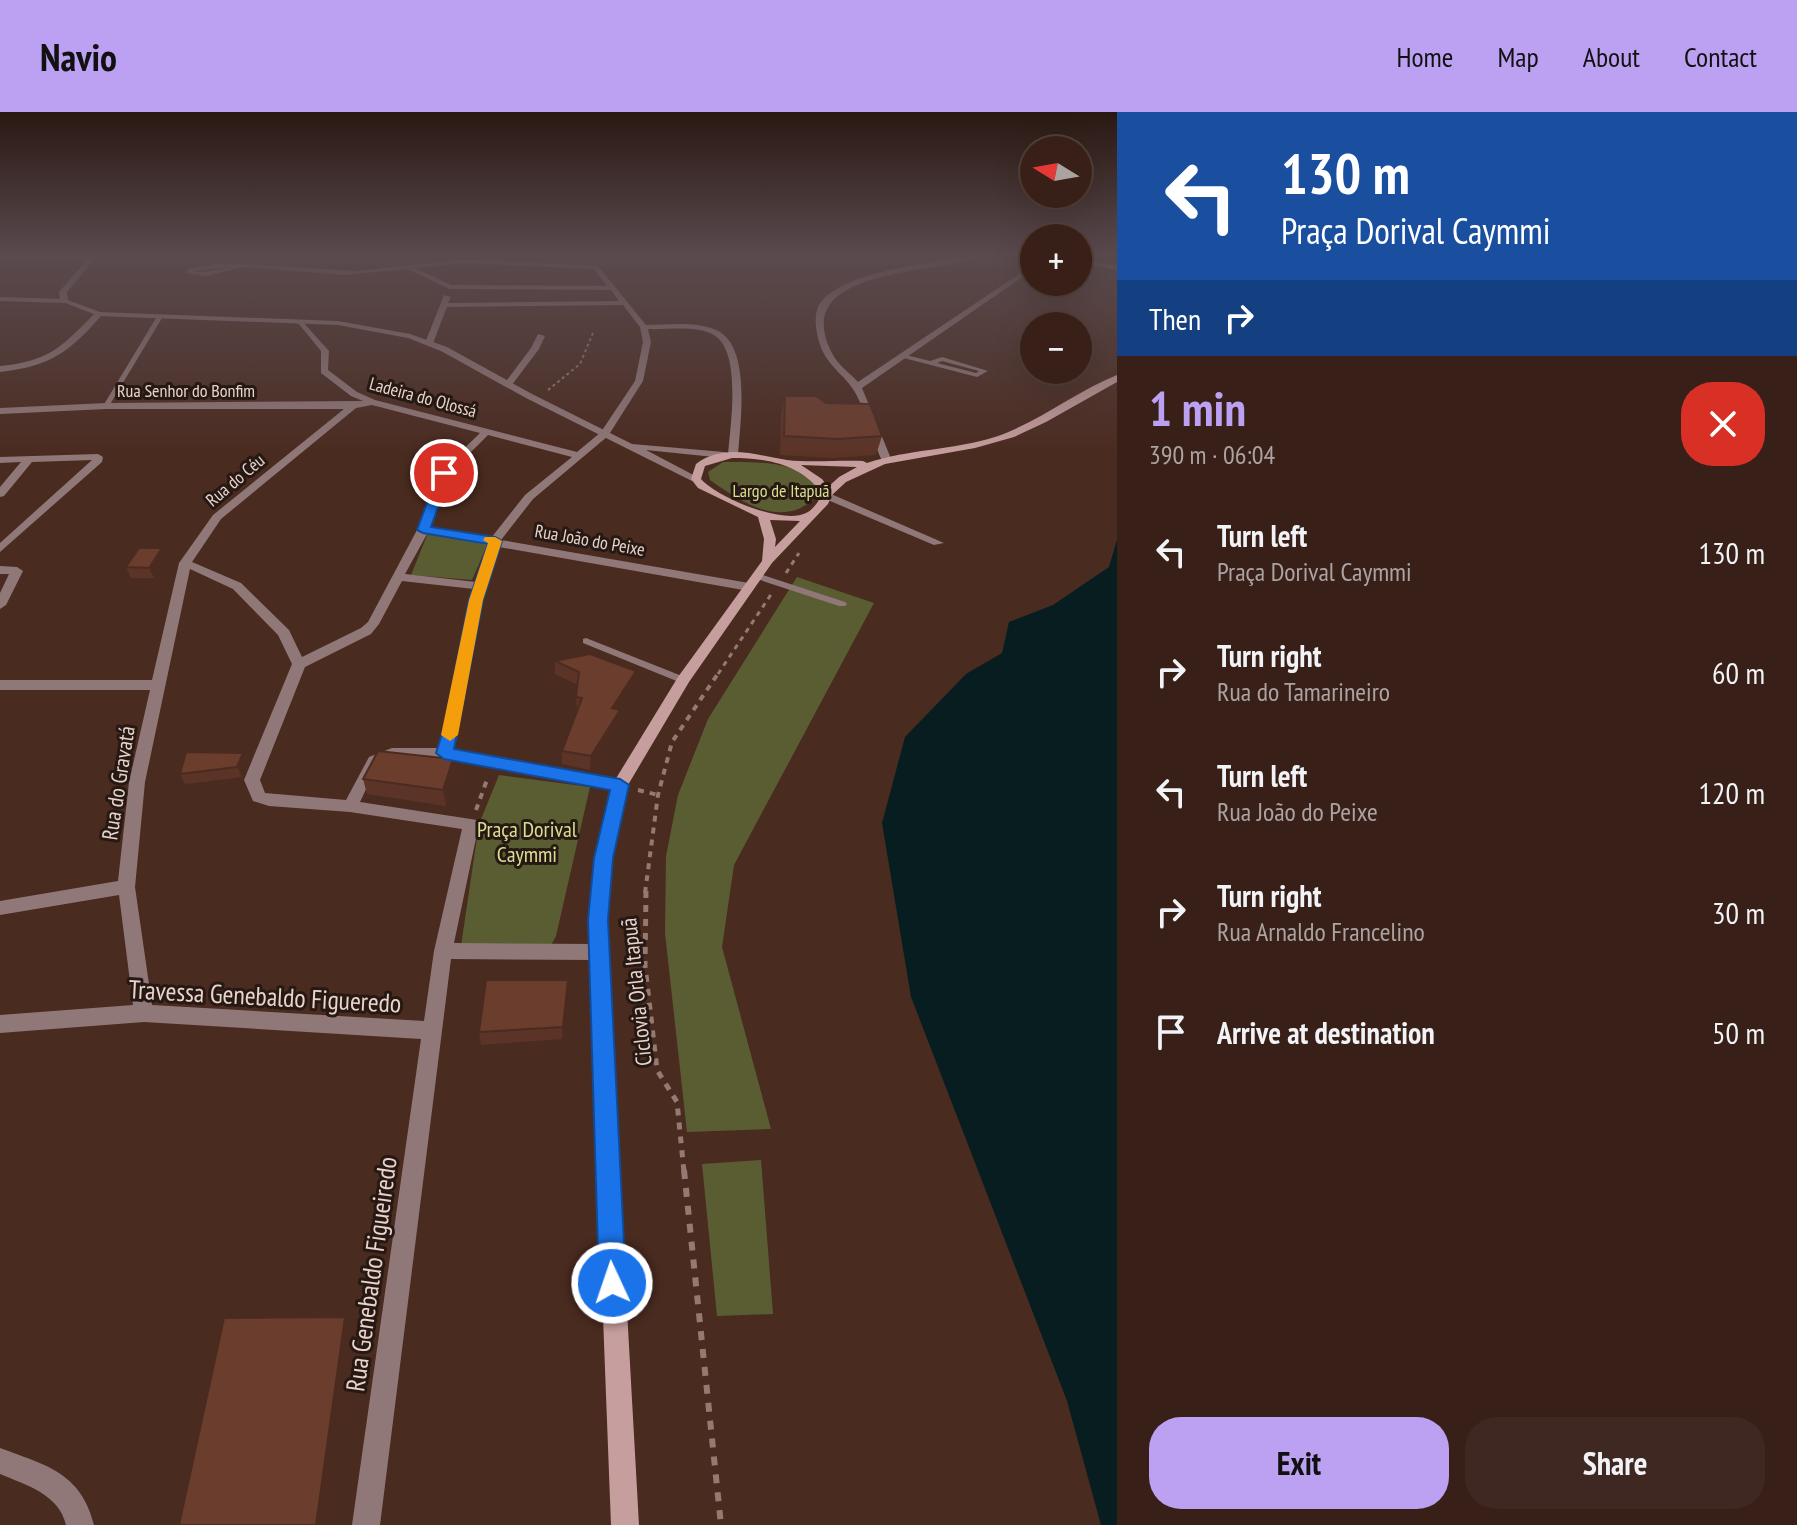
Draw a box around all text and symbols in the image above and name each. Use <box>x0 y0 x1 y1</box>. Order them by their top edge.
text: Navio <box>40 32 117 81</box>
text: Home <box>1397 38 1453 75</box>
text: Map <box>1497 38 1539 75</box>
text: About <box>1583 38 1640 75</box>
text: Contact <box>1684 38 1757 75</box>
north arrow <box>1020 136 1092 208</box>
map controls <box>1020 136 1092 384</box>
text: 130 m <box>1281 137 1410 209</box>
icon: left <box>1149 144 1253 248</box>
text: Praça Dorival Caymmi <box>1281 207 1551 254</box>
button: + <box>1020 224 1092 296</box>
icon: right <box>1217 296 1261 340</box>
text: Then <box>1149 299 1201 338</box>
button: − <box>1020 312 1092 384</box>
street label: Ladeira do Olossá <box>367 372 479 422</box>
text: 1 min <box>1149 377 1246 439</box>
street label: Rua Senhor do Bonfim <box>117 379 255 402</box>
button: close <box>1681 382 1765 466</box>
text: 390 m · 06:04 <box>1149 438 1275 471</box>
pin <box>410 439 478 507</box>
street label: Rua do Céu <box>201 449 269 511</box>
icon: arrive <box>422 451 466 495</box>
park label: Largo de Itapuã <box>733 479 829 502</box>
text: Turn left <box>1217 516 1307 555</box>
street label: Rua João do Peixe <box>533 519 647 561</box>
icon: left <box>1149 530 1193 574</box>
text: 130 m <box>1699 533 1765 572</box>
text: Praça Dorival Caymmi <box>1217 555 1412 588</box>
text: Turn right <box>1217 636 1321 675</box>
icon: right <box>1149 650 1193 694</box>
text: 60 m <box>1712 653 1765 692</box>
text: Rua do Tamarineiro <box>1217 675 1390 708</box>
street label: Rua do Gravatá <box>95 724 141 842</box>
text: Turn left <box>1217 756 1307 795</box>
icon: left <box>1149 770 1193 814</box>
text: 120 m <box>1699 773 1765 812</box>
text: Rua João do Peixe <box>1217 795 1378 828</box>
park label: Praça Dorival Caymmi <box>477 815 578 868</box>
text: Turn right <box>1217 876 1321 915</box>
icon: right <box>1149 890 1193 934</box>
text: 30 m <box>1712 893 1765 932</box>
text: Rua Arnaldo Francelino <box>1217 915 1425 948</box>
street label: Ciclovia Orla Itapuã <box>614 917 658 1067</box>
street label: Travessa Genebaldo Figueredo <box>128 972 402 1020</box>
icon: arrive <box>1149 1010 1193 1054</box>
text: Arrive at destination <box>1217 1013 1435 1052</box>
text: 50 m <box>1712 1013 1765 1052</box>
street label: Rua Genebaldo Figueiredo <box>338 1154 404 1394</box>
position arrow <box>570 1241 654 1325</box>
button: Exit <box>1149 1417 1449 1509</box>
button: Share <box>1465 1417 1765 1509</box>

